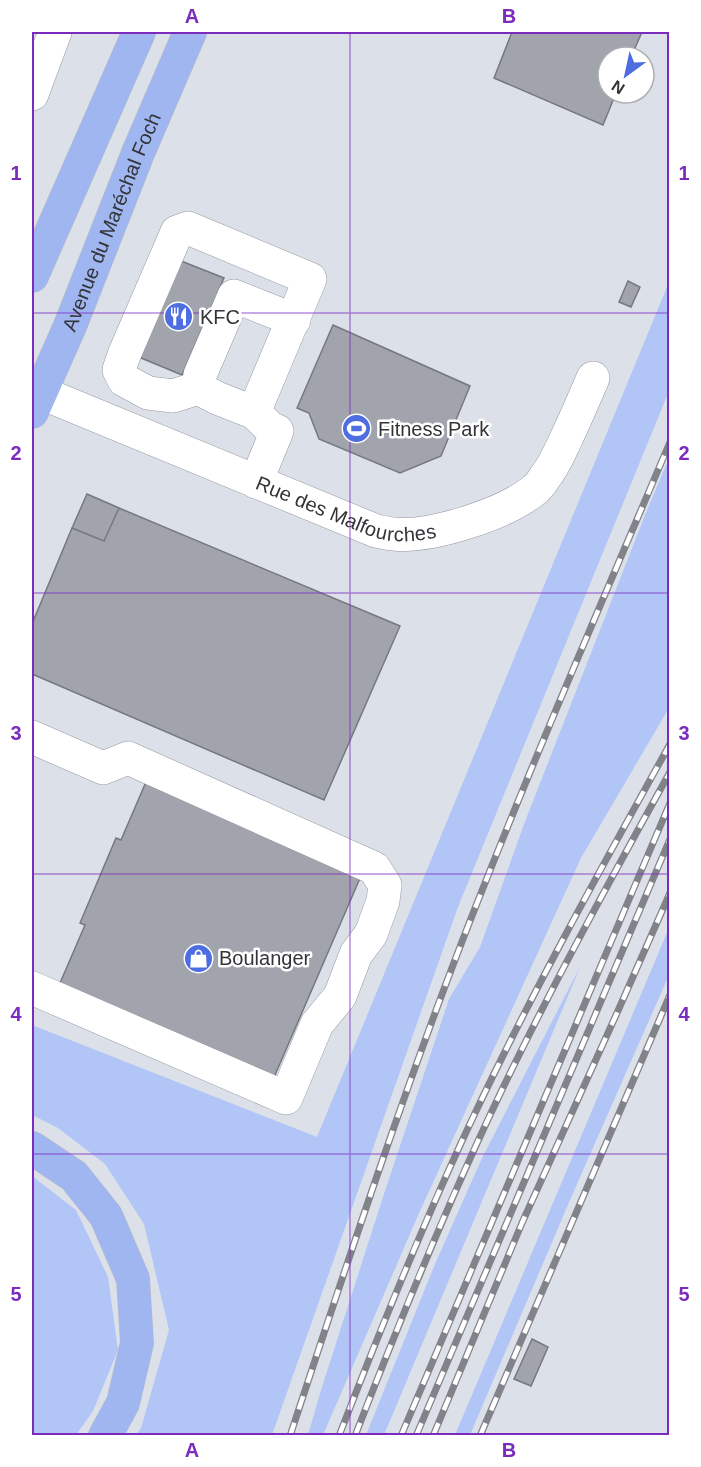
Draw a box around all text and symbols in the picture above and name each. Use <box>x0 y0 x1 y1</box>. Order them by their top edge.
text: A <box>185 5 199 27</box>
text: B <box>502 5 516 27</box>
north arrow <box>596 45 656 105</box>
text: N <box>609 77 628 97</box>
street label: Avenue du Maréchal Foch <box>58 109 165 334</box>
text: 1 <box>10 162 22 184</box>
text: 1 <box>678 162 690 184</box>
restaurant icon: KFC <box>163 301 195 333</box>
place label: KFC <box>200 306 240 328</box>
sports icon: Fitness Park <box>341 413 373 445</box>
place label: Fitness Park <box>378 418 490 440</box>
text: 2 <box>10 442 22 464</box>
text: 2 <box>678 442 690 464</box>
street label: Rue des Malfourches <box>253 472 438 546</box>
text: 3 <box>10 722 22 744</box>
text: 3 <box>678 722 690 744</box>
shop icon: Boulanger <box>182 942 214 974</box>
place label: Boulanger <box>219 947 311 969</box>
text: 4 <box>10 1003 22 1025</box>
text: 4 <box>678 1003 690 1025</box>
text: 5 <box>10 1283 22 1305</box>
text: 5 <box>678 1283 690 1305</box>
text: A <box>185 1439 199 1461</box>
text: B <box>502 1439 516 1461</box>

